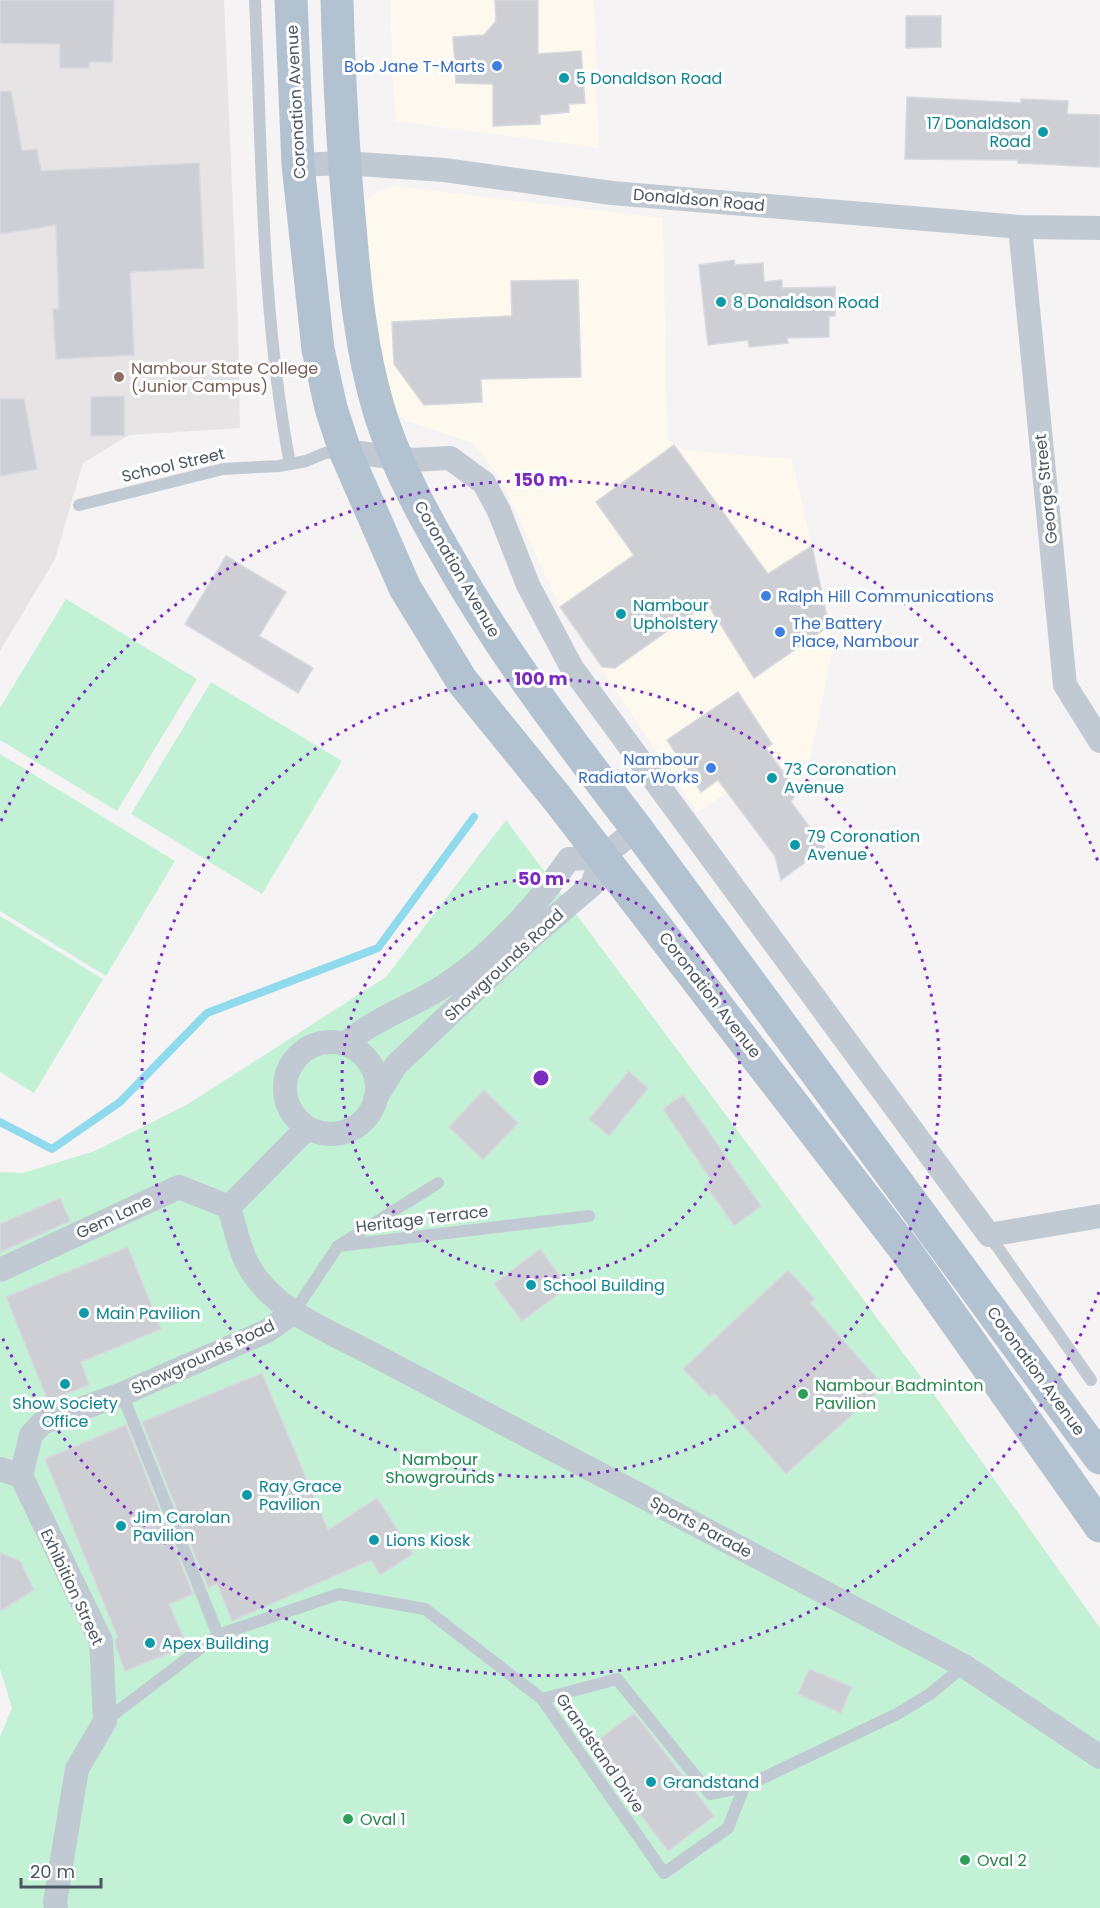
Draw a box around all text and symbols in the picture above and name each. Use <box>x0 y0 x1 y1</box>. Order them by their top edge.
street label: Coronation Avenue <box>280 24 312 180</box>
place label: Bob Jane T-Marts <box>344 55 485 78</box>
marker: Bob Jane T-Marts <box>490 59 504 73</box>
place label: 5 Donaldson Road <box>576 67 722 90</box>
marker: 5 Donaldson Road <box>557 71 571 85</box>
place label: 17 Donaldson Road <box>927 112 1031 153</box>
marker: 17 Donaldson Road <box>1036 125 1050 139</box>
street label: Donaldson Road <box>632 183 766 217</box>
place label: 8 Donaldson Road <box>733 291 879 314</box>
marker: 8 Donaldson Road <box>714 295 728 309</box>
place label: Nambour State College (Junior Campus) <box>131 357 318 398</box>
marker: Nambour State College (Junior Campus) <box>112 370 126 384</box>
street label: George Street <box>1029 433 1063 545</box>
street label: School Street <box>119 442 227 488</box>
text: 150 m <box>514 467 568 492</box>
street label: Coronation Avenue <box>408 496 506 642</box>
place label: Ralph Hill Communications <box>778 585 994 608</box>
marker: Ralph Hill Communications <box>759 589 773 603</box>
place label: Nambour Upholstery <box>633 594 718 635</box>
marker: Nambour Upholstery <box>614 607 628 621</box>
place label: The Battery Place, Nambour <box>792 612 919 653</box>
marker: The Battery Place, Nambour <box>773 625 787 639</box>
text: 100 m <box>514 666 568 691</box>
place label: Nambour Radiator Works <box>578 748 699 789</box>
place label: 73 Coronation Avenue <box>784 758 897 799</box>
marker: Nambour Radiator Works <box>704 761 718 775</box>
marker: 73 Coronation Avenue <box>765 771 779 785</box>
place label: 79 Coronation Avenue <box>807 825 920 866</box>
marker: 79 Coronation Avenue <box>788 838 802 852</box>
text: 50 m <box>518 866 564 891</box>
street label: Showgrounds Road <box>439 904 569 1026</box>
street label: Coronation Avenue <box>653 927 767 1063</box>
centre of rings <box>531 1068 551 1088</box>
street label: Gem Lane <box>72 1189 156 1245</box>
street label: Heritage Terrace <box>354 1199 490 1239</box>
place label: School Building <box>543 1274 665 1297</box>
marker: School Building <box>524 1278 538 1292</box>
place label: Main Pavilion <box>96 1302 200 1325</box>
street label: Coronation Avenue <box>981 1302 1091 1440</box>
marker: Main Pavilion <box>77 1306 91 1320</box>
street label: Showgrounds Road <box>128 1314 278 1400</box>
place label: Nambour Badminton Pavilion <box>815 1374 983 1415</box>
marker: Show Society Office <box>58 1377 72 1391</box>
marker: Nambour Badminton Pavilion <box>796 1387 810 1401</box>
place label: Show Society Office <box>12 1392 118 1433</box>
park label: Nambour Showgrounds <box>385 1448 495 1489</box>
place label: Ray Grace Pavilion <box>259 1475 342 1516</box>
marker: Ray Grace Pavilion <box>240 1488 254 1502</box>
street label: Sports Parade <box>646 1490 756 1564</box>
place label: Jim Carolan Pavilion <box>133 1506 231 1547</box>
marker: Jim Carolan Pavilion <box>114 1519 128 1533</box>
street label: Exhibition Street <box>35 1525 109 1649</box>
place label: Lions Kiosk <box>386 1529 471 1552</box>
marker: Lions Kiosk <box>367 1533 381 1547</box>
place label: Apex Building <box>162 1632 269 1655</box>
marker: Apex Building <box>143 1636 157 1650</box>
street label: Grandstand Drive <box>550 1689 650 1817</box>
place label: Grandstand <box>663 1771 759 1794</box>
marker: Grandstand <box>644 1775 658 1789</box>
place label: Oval 1 <box>360 1808 406 1831</box>
marker: Oval 1 <box>341 1812 355 1826</box>
place label: Oval 2 <box>977 1849 1027 1872</box>
scale bar <box>21 1851 100 1889</box>
marker: Oval 2 <box>958 1853 972 1867</box>
text: 20 m <box>30 1859 75 1884</box>

